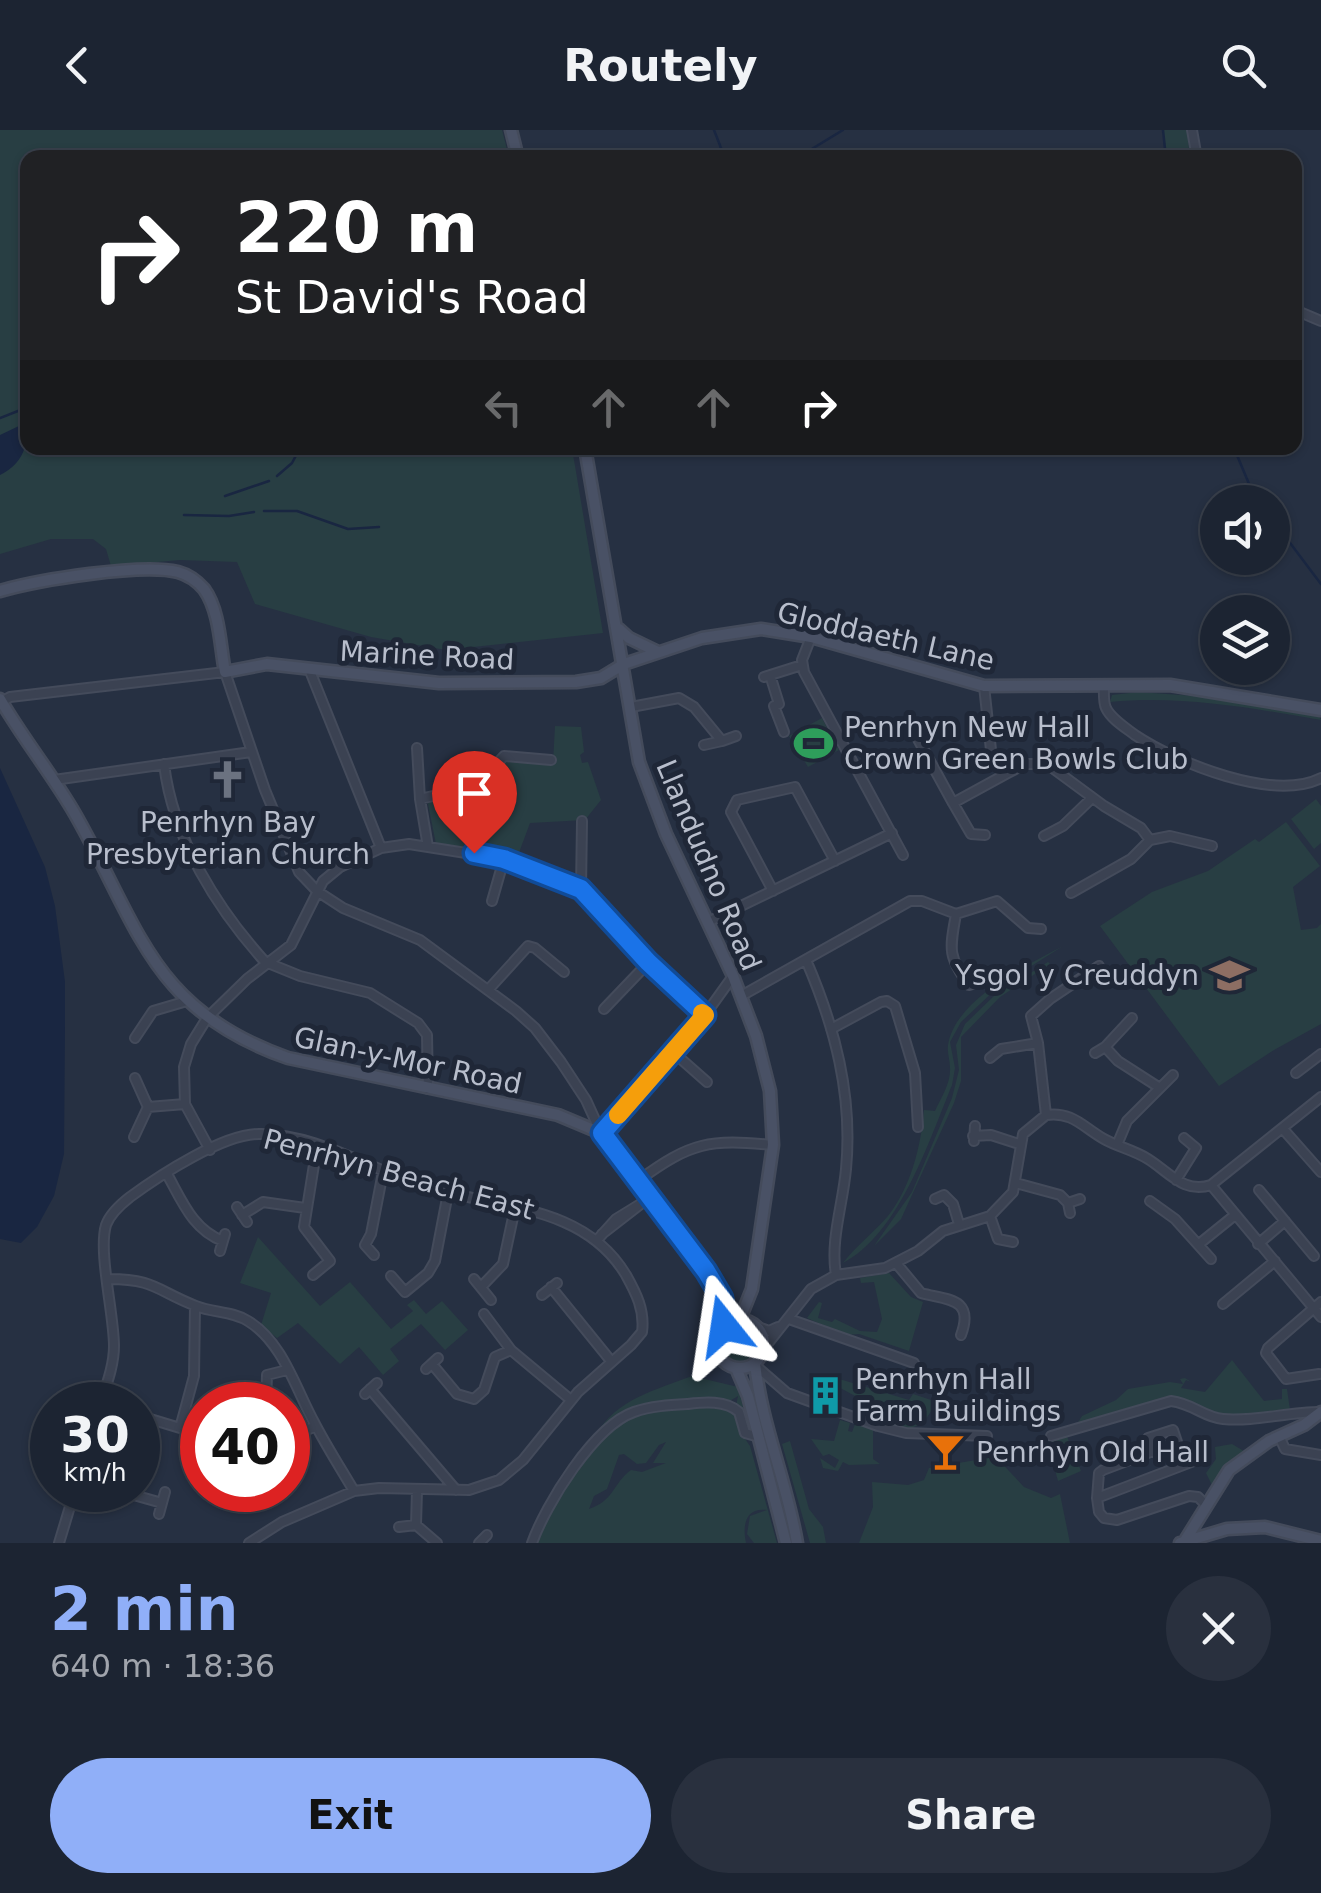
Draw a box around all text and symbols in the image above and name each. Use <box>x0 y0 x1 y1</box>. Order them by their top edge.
icon: back <box>50 38 105 93</box>
icon: search <box>1216 38 1271 93</box>
text: Routely <box>563 39 758 92</box>
text: 220 m <box>235 187 478 269</box>
icon: right <box>70 190 200 320</box>
text: St David's Road <box>235 271 588 324</box>
icon: left <box>476 380 531 435</box>
icon: ahead <box>581 380 636 435</box>
icon: ahead <box>686 380 741 435</box>
icon: right <box>791 380 846 435</box>
map controls <box>1200 485 1290 685</box>
button: sound <box>1200 485 1290 575</box>
street label: Gloddaeth Lane <box>774 595 998 678</box>
button: layers <box>1200 595 1290 685</box>
street label: Marine Road <box>339 634 515 677</box>
place label: Penrhyn New Hall Crown Green Bowls Club <box>844 711 1188 776</box>
sports icon: Penrhyn New Hall Crown Green Bowls Club <box>793 722 835 764</box>
pin <box>432 751 517 854</box>
street label: Llandudno Road <box>649 755 768 975</box>
church icon: Penrhyn Bay Presbyterian Church <box>207 759 249 801</box>
icon: arrive <box>447 766 502 821</box>
place label: Penrhyn Bay Presbyterian Church <box>86 806 370 871</box>
school or university icon: Ysgol y Creuddyn <box>1208 954 1250 996</box>
place label: Ysgol y Creuddyn <box>954 959 1199 992</box>
street label: Glan-y-Mor Road <box>291 1020 525 1101</box>
street label: Penrhyn Beach East <box>260 1122 538 1227</box>
position arrow <box>672 1274 776 1378</box>
place label: Penrhyn Hall Farm Buildings <box>855 1363 1061 1428</box>
building icon: Penrhyn Hall Farm Buildings <box>804 1374 846 1416</box>
speed limit sign: 40 <box>180 1382 310 1512</box>
text: 30 <box>60 1406 130 1464</box>
bar icon: Penrhyn Old Hall <box>925 1431 967 1473</box>
place label: Penrhyn Old Hall <box>976 1436 1209 1469</box>
text: km/h <box>63 1458 127 1487</box>
text: 2 min <box>50 1574 238 1644</box>
button: close <box>1166 1576 1271 1681</box>
text: 640 m · 18:36 <box>50 1647 275 1685</box>
button: Exit <box>50 1758 651 1873</box>
button: Share <box>671 1758 1271 1873</box>

